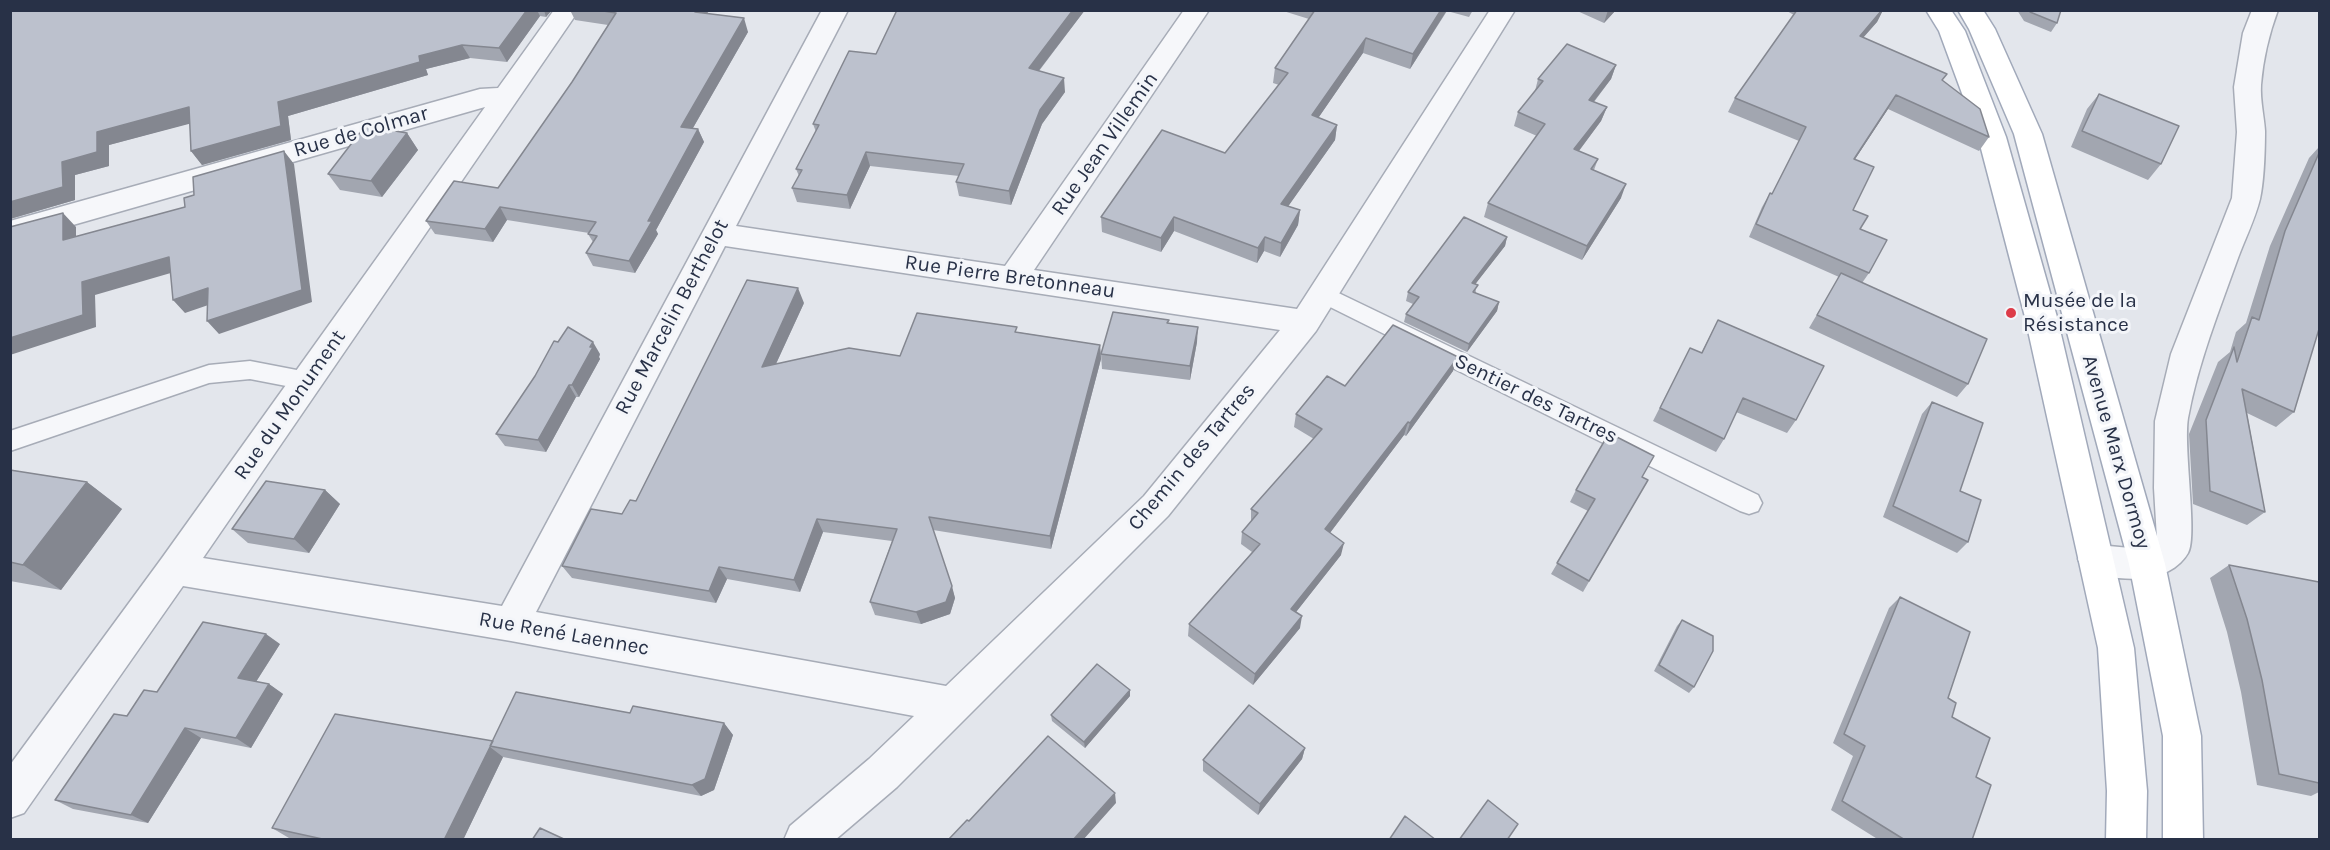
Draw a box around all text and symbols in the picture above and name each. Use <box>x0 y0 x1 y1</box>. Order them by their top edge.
street label: Rue Jean Villemin <box>1046 68 1164 220</box>
street label: Rue de Colmar <box>291 101 431 163</box>
street label: Rue Marcelin Berthelot <box>610 215 734 419</box>
street label: Rue Pierre Bretonneau <box>903 250 1117 304</box>
place label: Musée de la Résistance <box>2023 288 2137 338</box>
marker: Musée de la Résistance <box>2004 306 2018 320</box>
street label: Rue du Monument <box>229 325 351 485</box>
street label: Sentier des Tartres <box>1450 349 1622 449</box>
street label: Avenue Marx Dormoy <box>2076 352 2156 552</box>
street label: Chemin des Tartres <box>1123 378 1261 536</box>
street label: Rue René Laennec <box>477 607 651 661</box>

